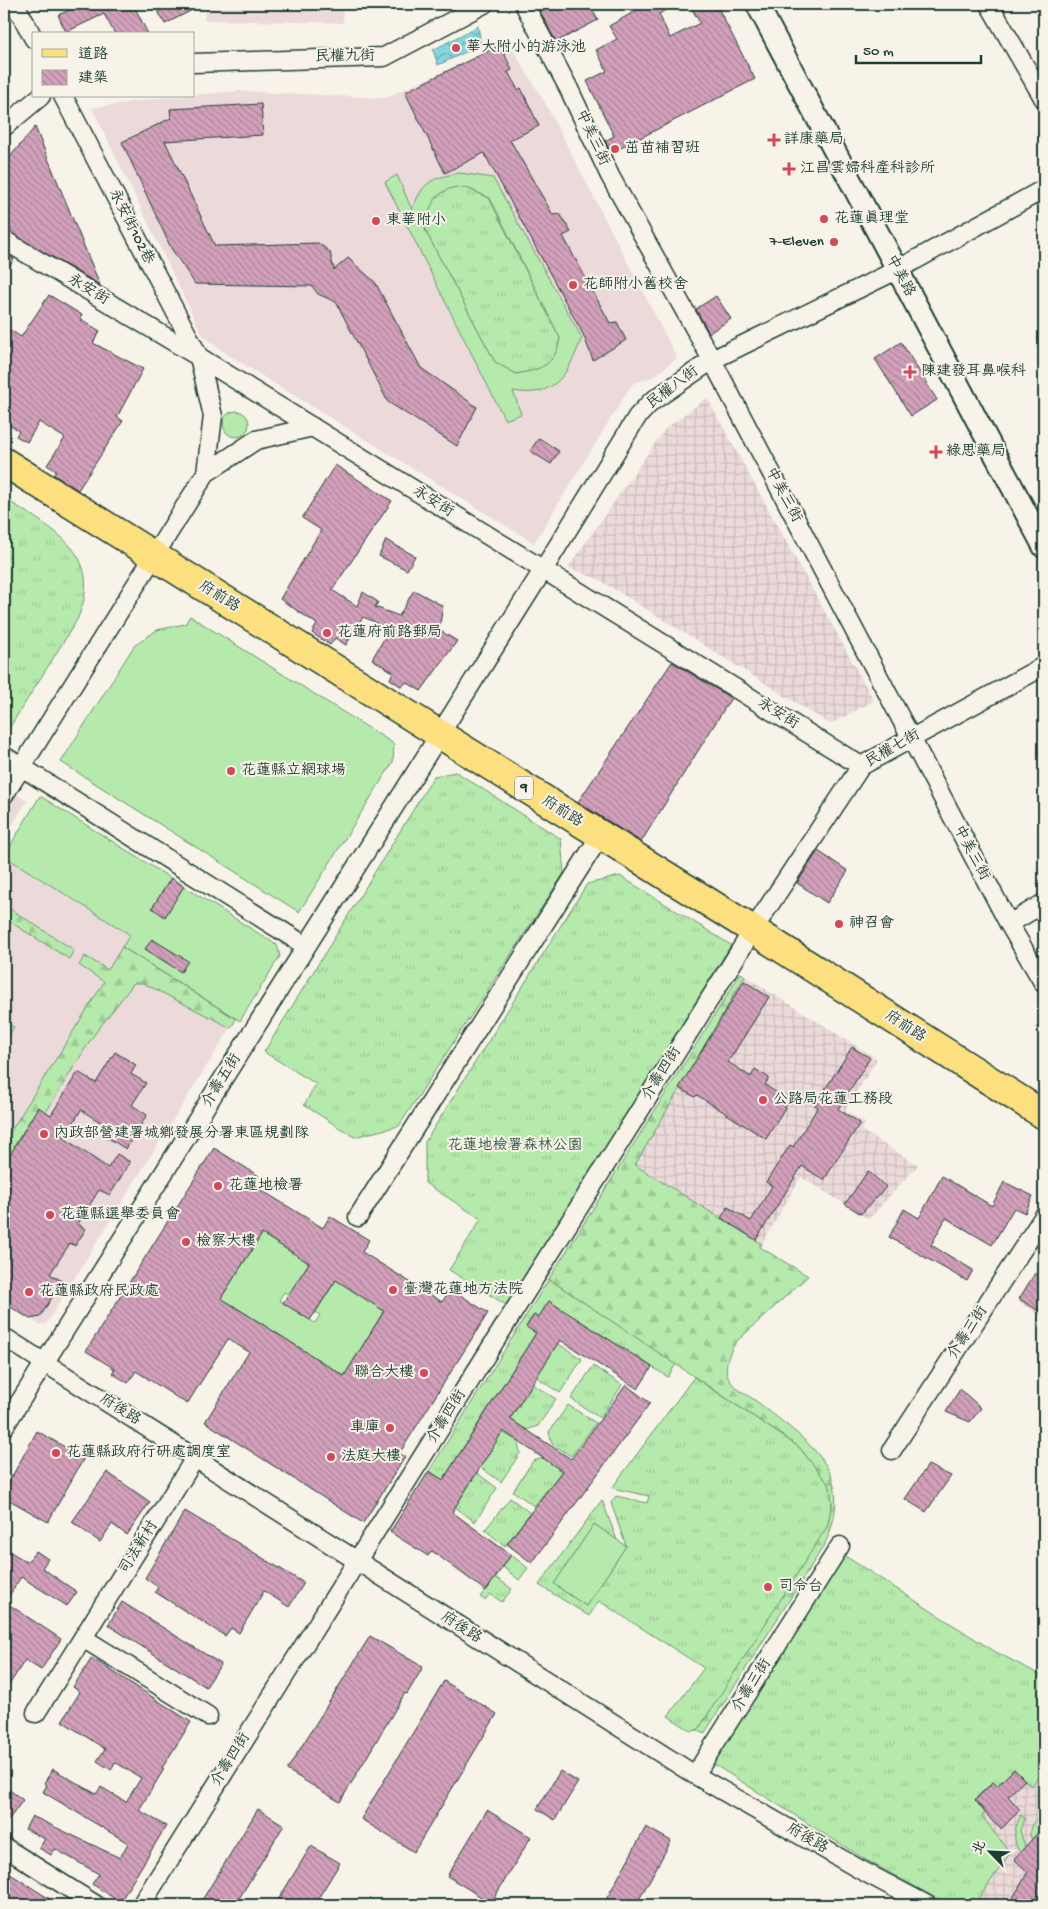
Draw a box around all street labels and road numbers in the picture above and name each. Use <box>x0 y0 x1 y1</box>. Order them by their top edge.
street label: 民權九街 <box>315 46 375 67</box>
street label: 中美三街 <box>571 107 613 169</box>
street label: 永安街102巷 <box>104 186 158 268</box>
street label: 中美路 <box>881 252 919 300</box>
street label: 永安街 <box>64 271 112 309</box>
street label: 民權八街 <box>643 362 702 413</box>
street label: 中美三街 <box>761 464 805 526</box>
street label: 永安街 <box>409 482 457 522</box>
street label: 府前路 <box>195 577 243 617</box>
street label: 永安街 <box>754 694 802 734</box>
street label: 民權七街 <box>862 725 923 772</box>
road number: 9 <box>515 776 533 800</box>
street label: 府前路 <box>538 792 586 832</box>
street label: 中美三街 <box>949 822 993 884</box>
street label: 府前路 <box>881 1007 929 1047</box>
street label: 介壽四街 <box>638 1044 686 1104</box>
street label: 介壽五街 <box>198 1051 246 1111</box>
street label: 介壽三街 <box>944 1303 992 1363</box>
street label: 介壽四街 <box>423 1387 471 1447</box>
street label: 府後路 <box>96 1390 144 1430</box>
street label: 司法新村 <box>115 1517 163 1578</box>
street label: 府後路 <box>437 1608 485 1648</box>
street label: 介壽三街 <box>728 1656 776 1716</box>
street label: 介壽四街 <box>207 1730 255 1790</box>
street label: 府後路 <box>783 1820 831 1858</box>

